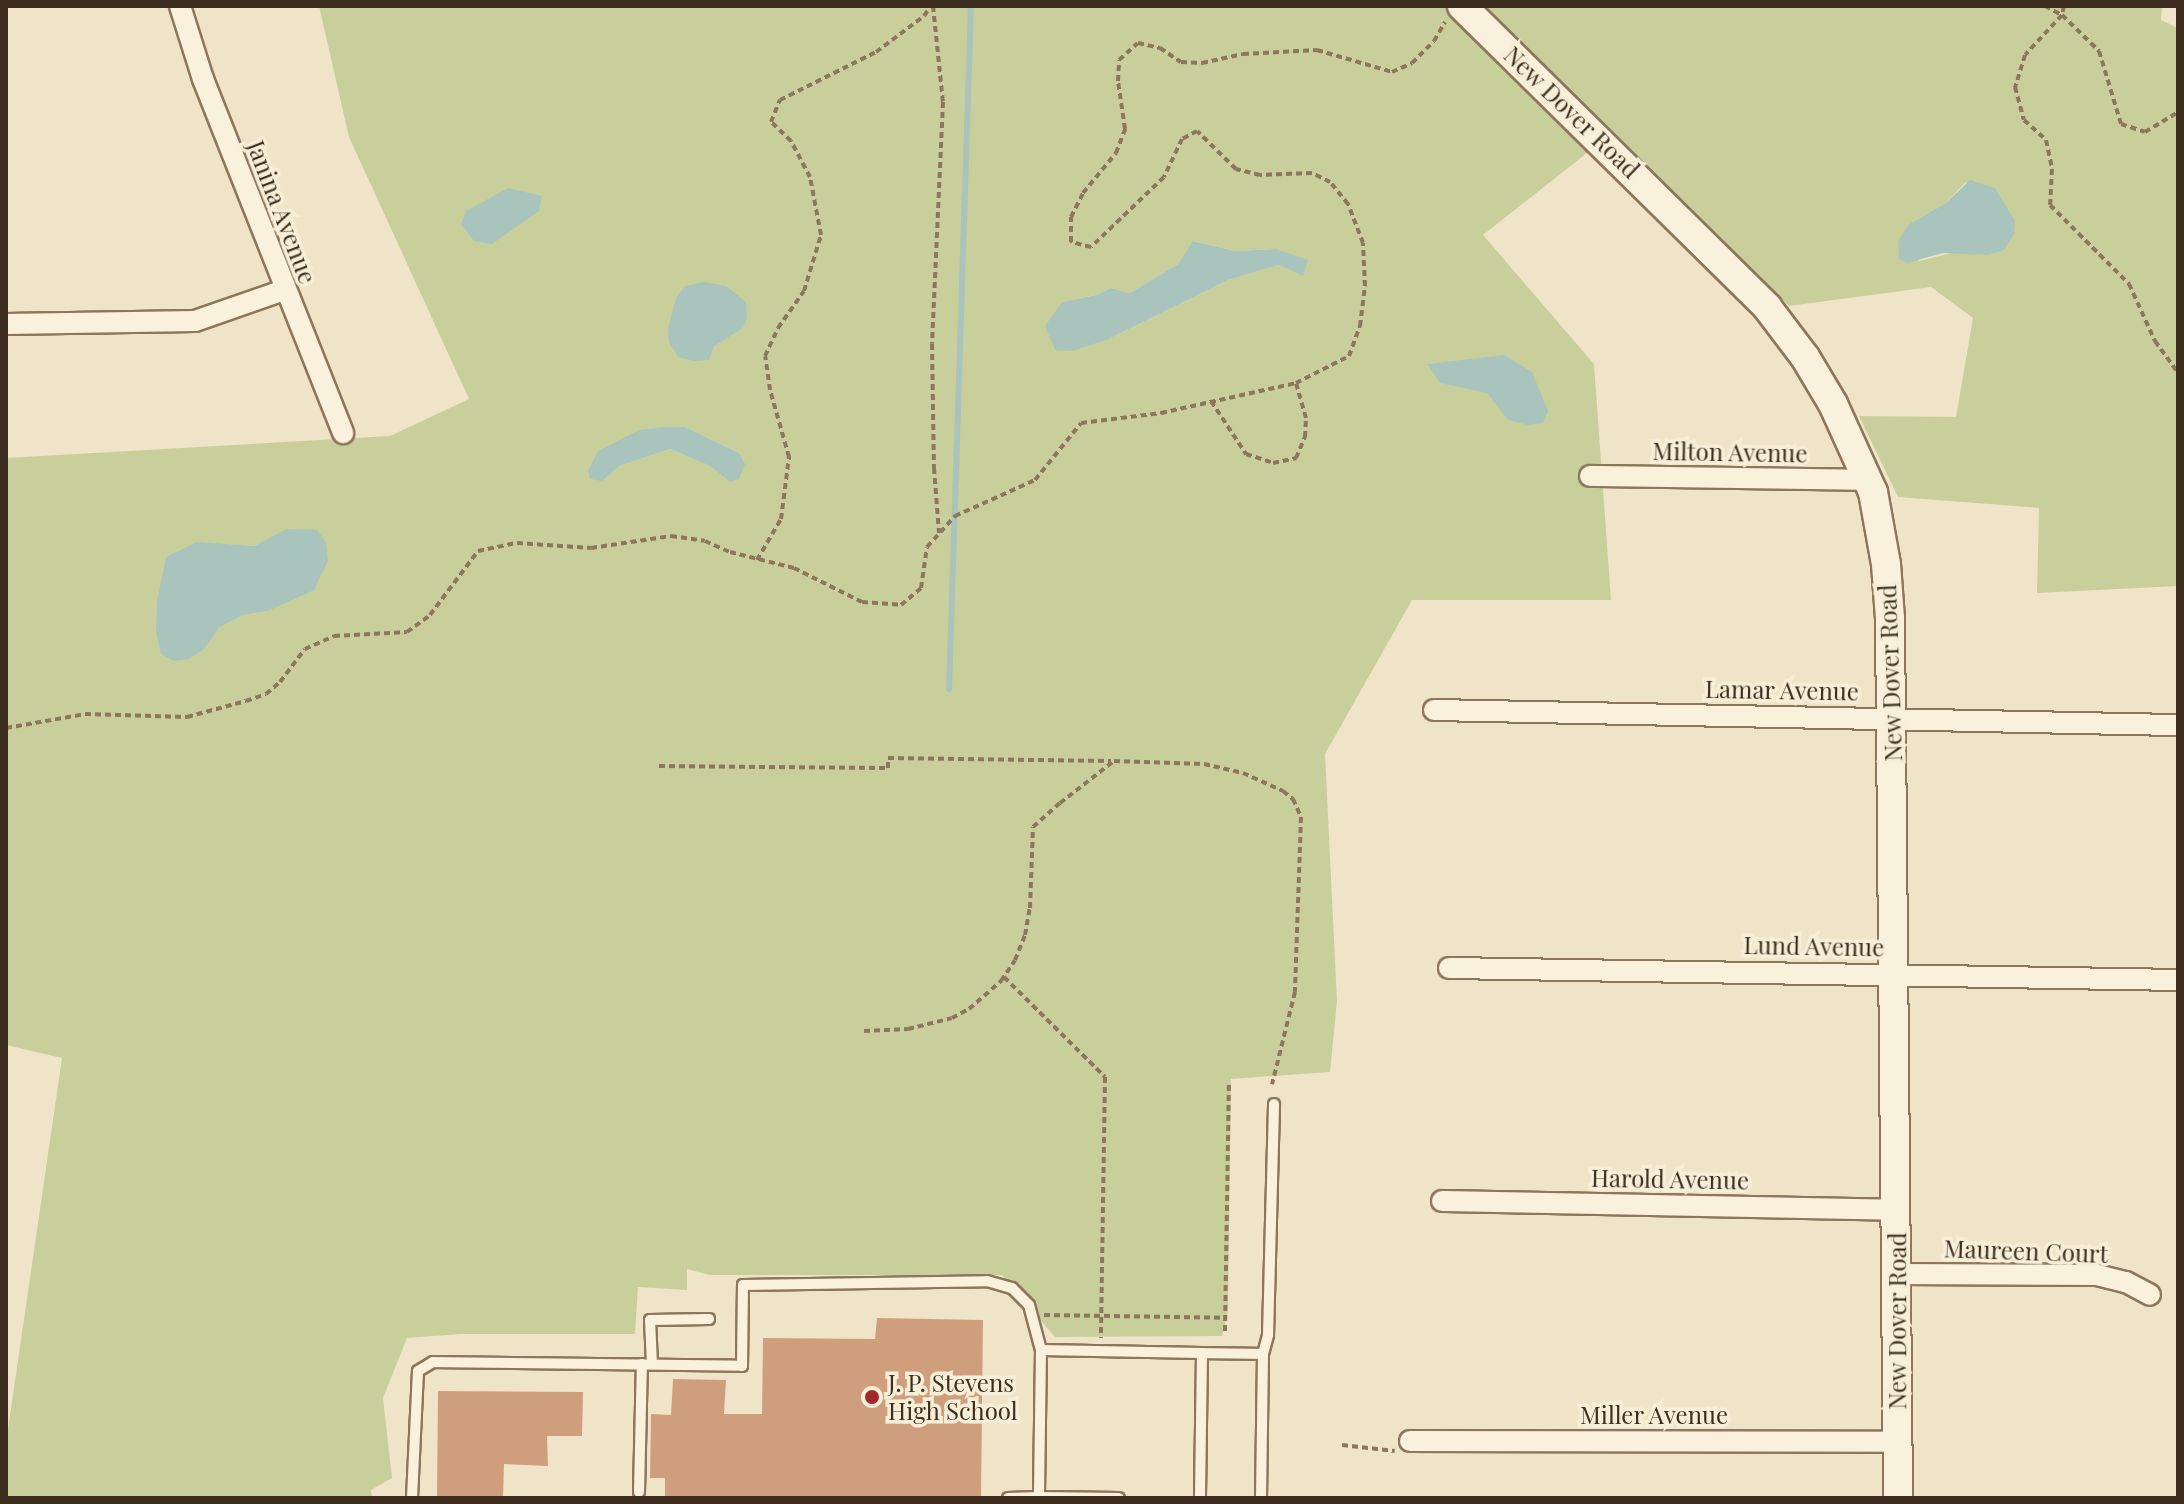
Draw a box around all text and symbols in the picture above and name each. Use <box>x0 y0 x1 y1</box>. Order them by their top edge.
street label: New Dover Road <box>1498 40 1646 184</box>
street label: Janina Avenue <box>241 136 323 288</box>
street label: Milton Avenue <box>1652 436 1808 468</box>
street label: New Dover Road <box>1872 583 1908 763</box>
street label: Lamar Avenue <box>1704 674 1860 706</box>
street label: Lund Avenue <box>1743 930 1885 962</box>
street label: Harold Avenue <box>1590 1163 1750 1195</box>
street label: New Dover Road <box>1883 1232 1911 1410</box>
street label: Maureen Court <box>1943 1234 2109 1268</box>
place label: J. P. Stevens High School <box>888 1369 1018 1425</box>
marker: J. P. Stevens High School <box>863 1388 881 1406</box>
street label: Miller Avenue <box>1579 1401 1729 1429</box>

